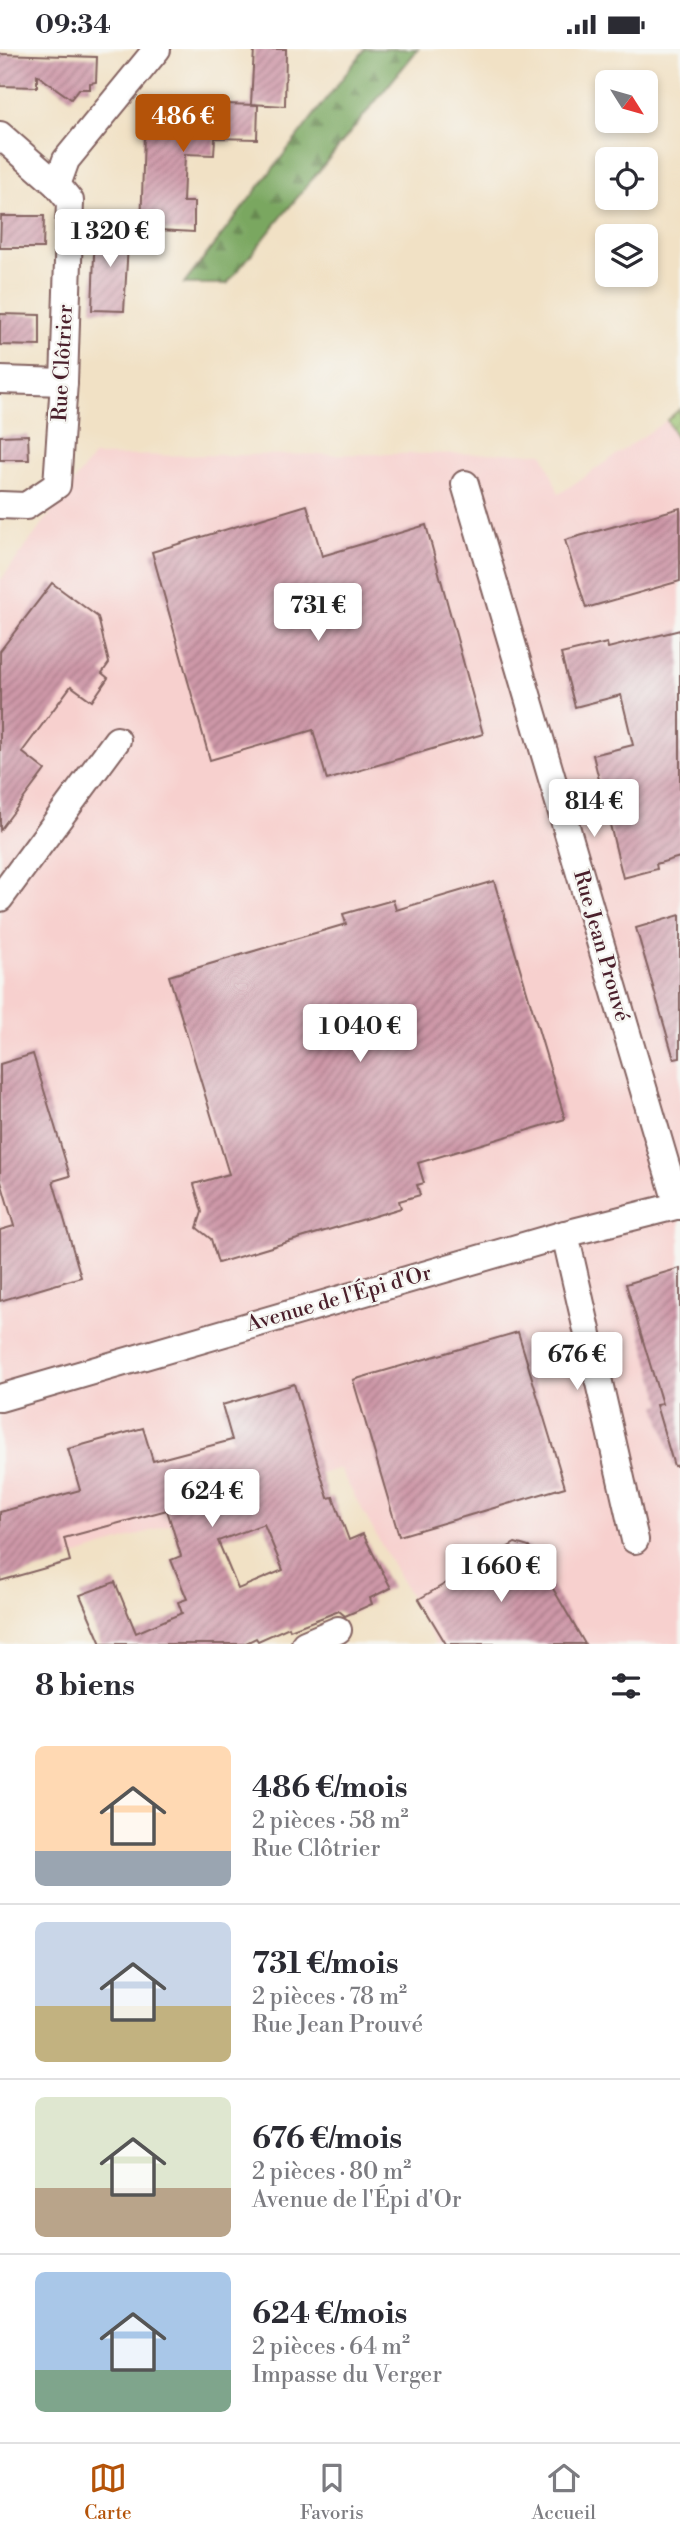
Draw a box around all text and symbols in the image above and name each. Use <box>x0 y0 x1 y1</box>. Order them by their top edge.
text: 09:34 <box>35 9 111 41</box>
north arrow <box>595 70 658 133</box>
map controls <box>595 70 658 287</box>
pin: 486 € <box>134 95 232 154</box>
text: 486 € <box>151 103 215 131</box>
button: locate <box>595 147 658 210</box>
pin: 1 320 € <box>45 209 175 269</box>
text: 1 320 € <box>71 218 149 246</box>
button: layers <box>595 224 658 287</box>
street label: Rue Clôtrier <box>47 304 79 422</box>
pin: 731 € <box>269 583 367 643</box>
text: 731 € <box>290 592 346 620</box>
pin: 814 € <box>545 779 643 839</box>
text: 814 € <box>565 788 623 816</box>
street label: Rue Jean Prouvé <box>567 867 635 1025</box>
pin: 1 040 € <box>295 1005 425 1064</box>
text: 1 040 € <box>319 1013 401 1041</box>
street label: Avenue de l'Épi d'Or <box>242 1258 435 1338</box>
pin: 676 € <box>528 1333 626 1392</box>
text: 676 € <box>547 1341 607 1369</box>
pin: 624 € <box>163 1469 261 1529</box>
text: 624 € <box>180 1478 244 1506</box>
pin: 1 660 € <box>436 1545 566 1604</box>
text: 1 660 € <box>461 1553 541 1581</box>
text: 8 biens <box>35 1667 135 1705</box>
icon: filters <box>607 1667 645 1705</box>
text: 486 €/mois <box>252 1769 408 1807</box>
icon: home <box>91 1774 175 1858</box>
text: 2 pièces · 58 m² <box>252 1807 409 1835</box>
text: Rue Clôtrier <box>252 1835 380 1863</box>
text: 731 €/mois <box>252 1945 399 1983</box>
icon: home <box>91 1950 175 2034</box>
text: 2 pièces · 78 m² <box>252 1983 407 2011</box>
text: Rue Jean Prouvé <box>252 2011 423 2039</box>
text: 676 €/mois <box>252 2120 402 2158</box>
icon: home <box>91 2125 175 2209</box>
text: 2 pièces · 80 m² <box>252 2158 411 2186</box>
text: Avenue de l'Épi d'Or <box>252 2186 462 2214</box>
text: 624 €/mois <box>252 2295 407 2333</box>
icon: home <box>91 2300 175 2384</box>
text: 2 pièces · 64 m² <box>252 2333 410 2361</box>
text: Impasse du Verger <box>252 2361 442 2389</box>
tab: Carte <box>84 2459 132 2525</box>
tab: Favoris <box>300 2459 364 2525</box>
tab: Accueil <box>532 2459 596 2525</box>

